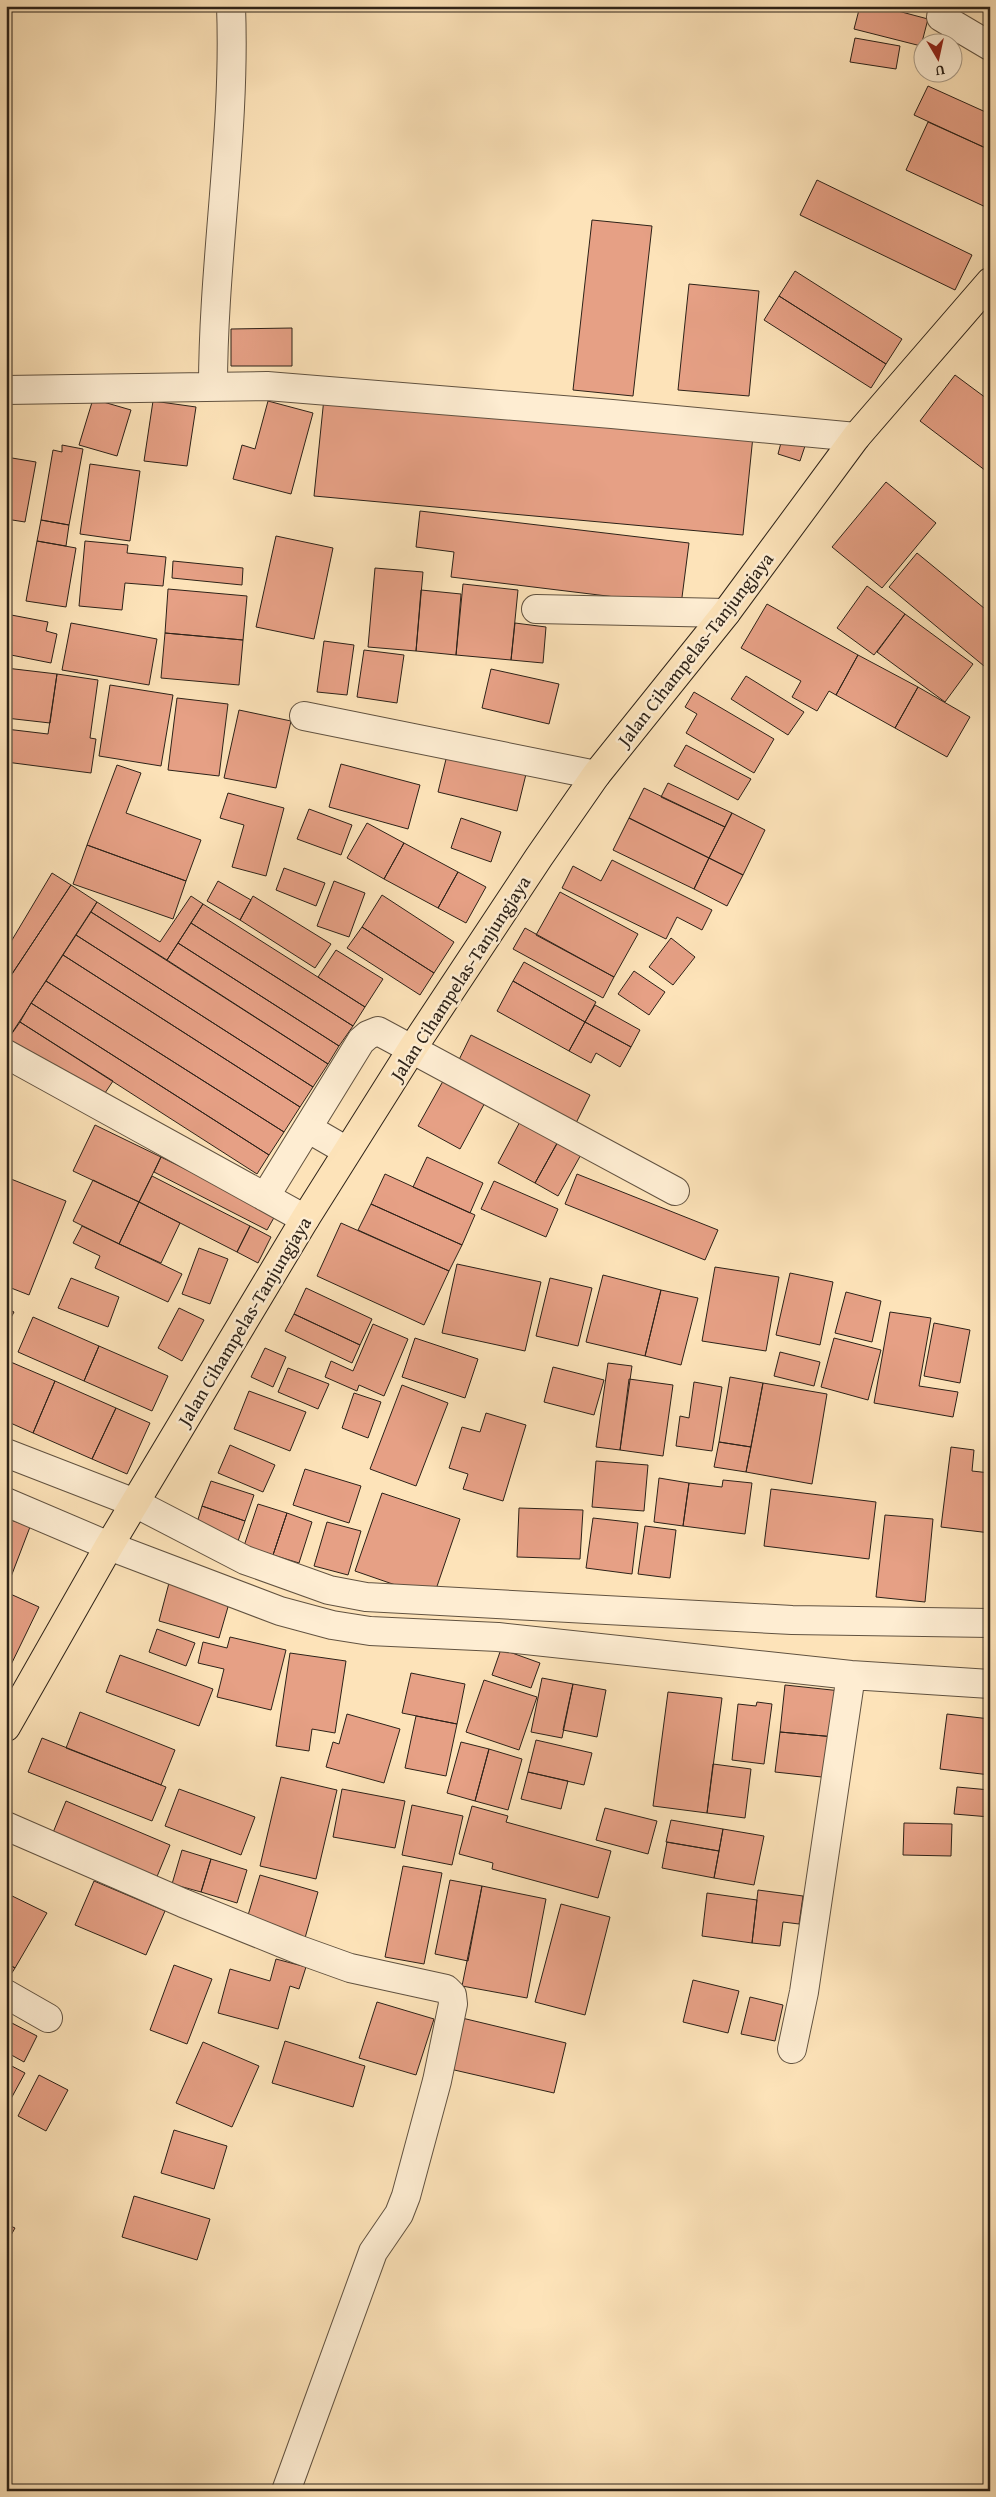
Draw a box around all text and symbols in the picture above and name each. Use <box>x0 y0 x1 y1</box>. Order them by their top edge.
north arrow <box>914 32 964 82</box>
text: U <box>933 60 946 82</box>
street label: Jalan Cihampelas-Tanjungjaya <box>609 546 780 754</box>
street label: Jalan Cihampelas-Tanjungjaya <box>382 870 537 1088</box>
street label: Jalan Cihampelas-Tanjungjaya <box>169 1211 318 1433</box>

